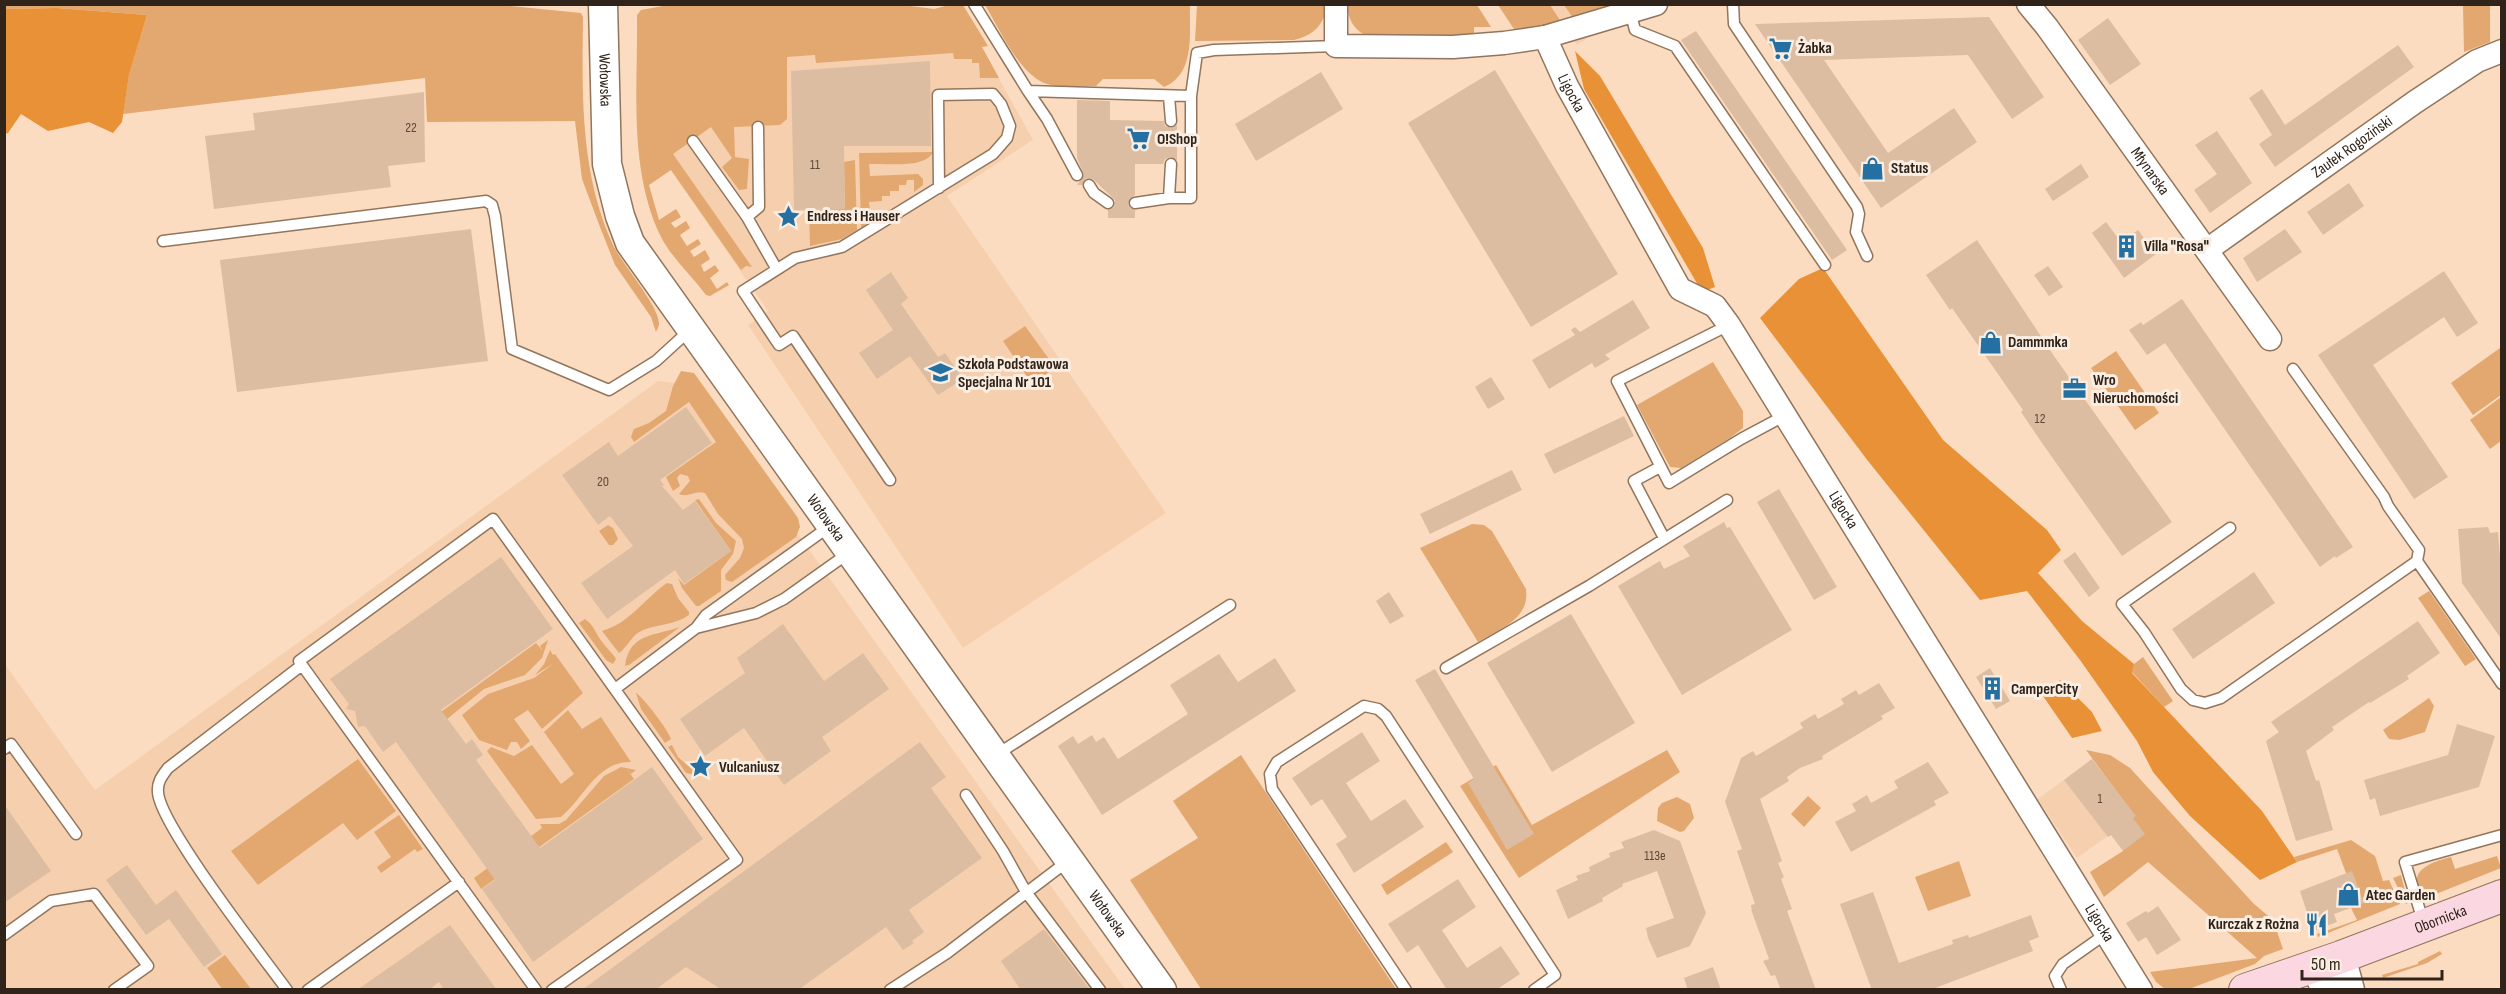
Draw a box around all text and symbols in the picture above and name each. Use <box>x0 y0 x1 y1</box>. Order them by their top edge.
supermarket icon: Żabka <box>1767 35 1793 61</box>
place label: Żabka <box>1798 39 1832 58</box>
street label: Wołowska <box>595 53 615 107</box>
street label: Ligocka <box>1553 71 1589 116</box>
street label: Zaułek Rogoziński <box>2308 112 2396 182</box>
house number: 22 <box>405 119 417 136</box>
supermarket icon: O!Shop <box>1126 126 1152 152</box>
place label: O!Shop <box>1157 130 1197 149</box>
street label: Młynarska <box>2126 143 2174 199</box>
shop icon: Status <box>1860 155 1886 181</box>
house number: 11 <box>810 156 820 173</box>
place label: Status <box>1891 159 1928 178</box>
place icon: Endress i Hauser <box>776 203 802 229</box>
place label: Endress i Hauser <box>807 207 900 226</box>
building icon: Villa "Rosa" <box>2113 233 2139 259</box>
place label: Villa "Rosa" <box>2144 237 2209 256</box>
shop icon: Dammmka <box>1977 329 2003 355</box>
place label: Dammmka <box>2008 333 2068 352</box>
place label: Szkoła Podstawowa Specjalna Nr 101 <box>958 355 1069 392</box>
school or university icon: Szkoła Podstawowa Specjalna Nr 101 <box>927 360 953 386</box>
place label: Wro Nieruchomości <box>2093 371 2178 408</box>
office icon: Wro Nieruchomości <box>2062 376 2088 402</box>
house number: 12 <box>2035 410 2046 427</box>
house number: 20 <box>597 473 609 490</box>
street label: Ligocka <box>1825 488 1862 532</box>
street label: Wołowska <box>803 491 849 545</box>
building icon: CamperCity <box>1980 676 2006 702</box>
place label: CamperCity <box>2011 680 2079 699</box>
place icon: Vulcaniusz <box>688 754 714 780</box>
place label: Vulcaniusz <box>719 758 779 777</box>
house number: 1 <box>2098 790 2103 807</box>
house number: 113e <box>1644 847 1666 864</box>
shop icon: Atec Garden <box>2335 882 2361 908</box>
place label: Atec Garden <box>2365 886 2435 905</box>
street label: Wołowska <box>1085 887 1131 941</box>
street label: Ligocka <box>2081 901 2118 945</box>
street label: Obornicka <box>2412 901 2469 938</box>
restaurant icon: Kurczak z Rożna <box>2304 911 2330 937</box>
place label: Kurczak z Rożna <box>2208 915 2299 934</box>
scale bar <box>2302 943 2442 981</box>
text: 50 m <box>2311 954 2341 975</box>

